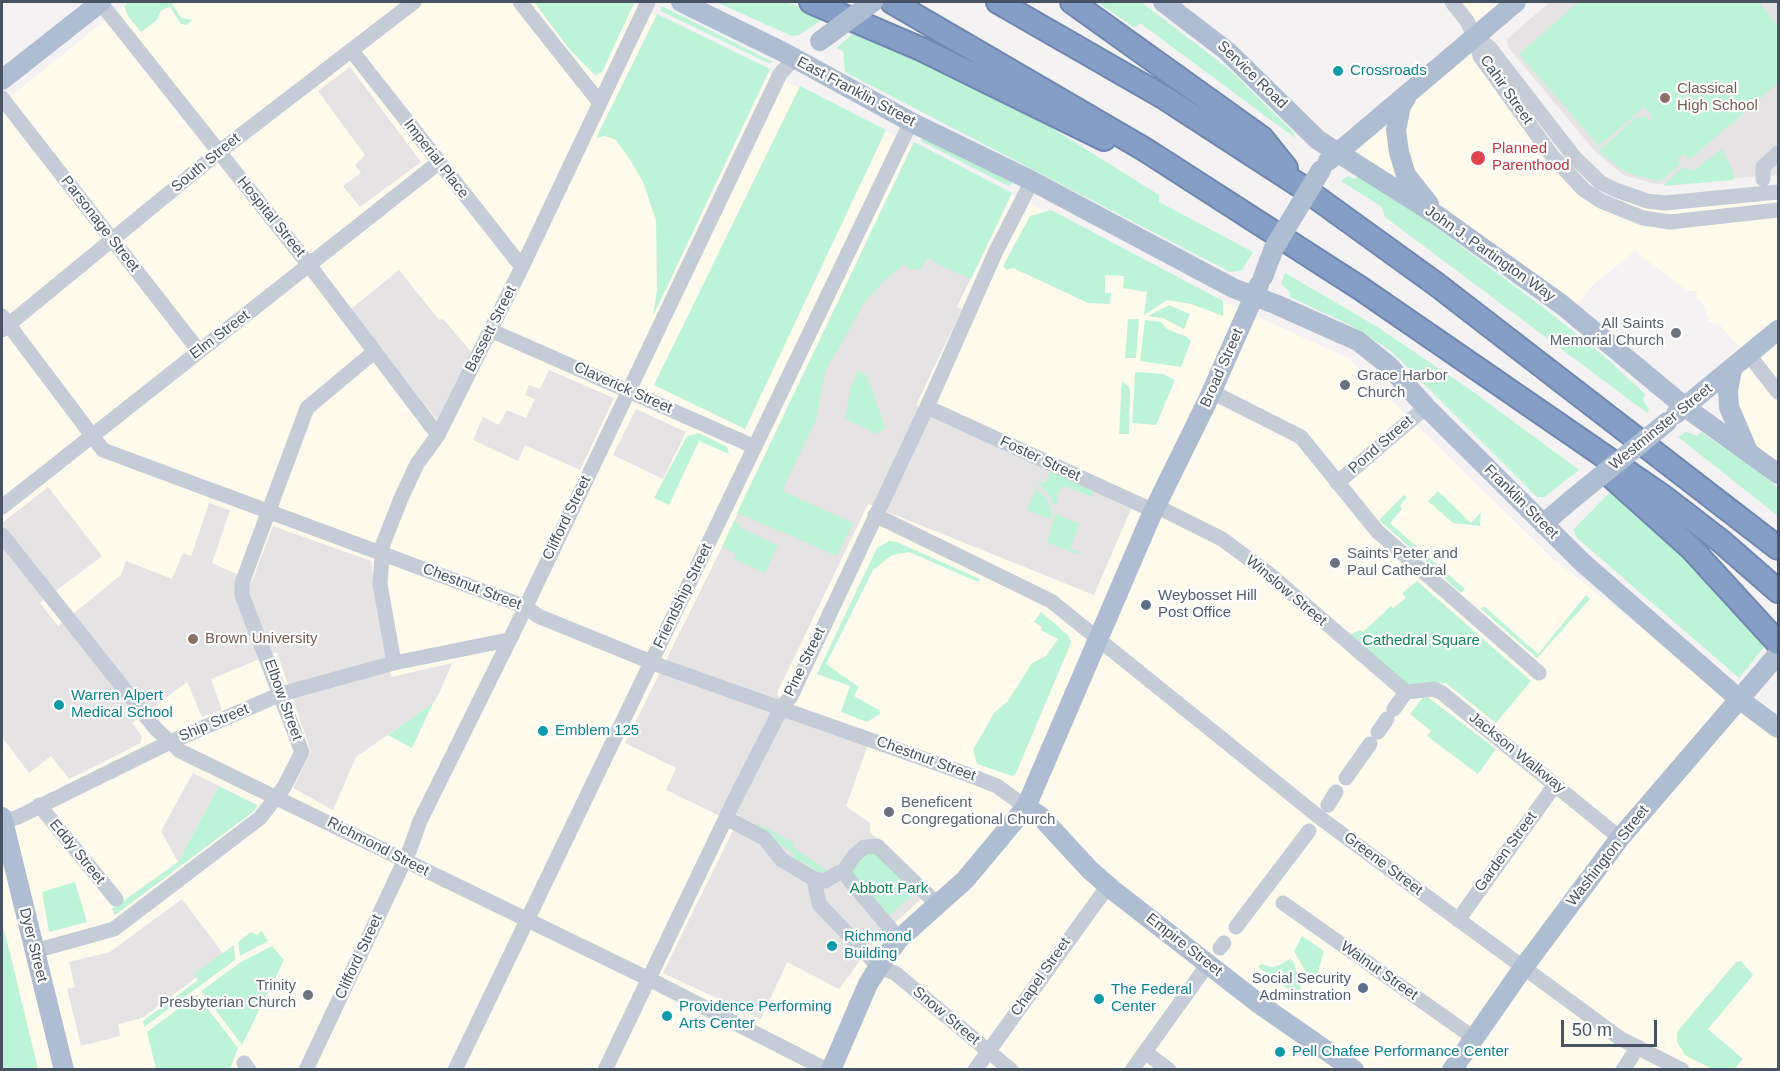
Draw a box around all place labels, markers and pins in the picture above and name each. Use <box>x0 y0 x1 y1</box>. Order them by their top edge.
place label: Crossroads <box>1350 62 1427 80</box>
marker: Crossroads <box>1331 64 1345 78</box>
place label: Classical High School <box>1677 80 1758 115</box>
marker: Classical High School <box>1658 91 1672 105</box>
place label: Planned Parenthood <box>1492 140 1570 175</box>
marker: Planned Parenthood <box>1469 149 1487 167</box>
place label: All Saints Memorial Church <box>1550 315 1664 350</box>
marker: All Saints Memorial Church <box>1669 326 1683 340</box>
place label: Grace Harbor Church <box>1357 367 1448 402</box>
marker: Grace Harbor Church <box>1338 378 1352 392</box>
place label: Saints Peter and Paul Cathedral <box>1347 545 1458 580</box>
marker: Saints Peter and Paul Cathedral <box>1328 556 1342 570</box>
place label: Weybosset Hill Post Office <box>1158 587 1257 622</box>
marker: Weybosset Hill Post Office <box>1139 598 1153 612</box>
place label: Brown University <box>205 630 318 648</box>
marker: Brown University <box>186 632 200 646</box>
place label: Warren Alpert Medical School <box>71 687 173 722</box>
marker: Warren Alpert Medical School <box>52 698 66 712</box>
place label: Emblem 125 <box>555 722 639 740</box>
marker: Emblem 125 <box>536 724 550 738</box>
place label: Beneficent Congregational Church <box>901 794 1055 829</box>
marker: Beneficent Congregational Church <box>882 805 896 819</box>
place label: Richmond Building <box>844 928 912 963</box>
marker: Richmond Building <box>825 939 839 953</box>
place label: Social Security Adminstration <box>1252 970 1351 1005</box>
place label: Trinity Presbyterian Church <box>159 977 296 1012</box>
place label: The Federal Center <box>1111 981 1192 1016</box>
marker: Social Security Adminstration <box>1356 981 1370 995</box>
marker: Trinity Presbyterian Church <box>301 988 315 1002</box>
marker: The Federal Center <box>1092 992 1106 1006</box>
place label: Providence Performing Arts Center <box>679 998 832 1033</box>
marker: Providence Performing Arts Center <box>660 1009 674 1023</box>
place label: Pell Chafee Performance Center <box>1292 1043 1509 1061</box>
marker: Pell Chafee Performance Center <box>1273 1045 1287 1059</box>

